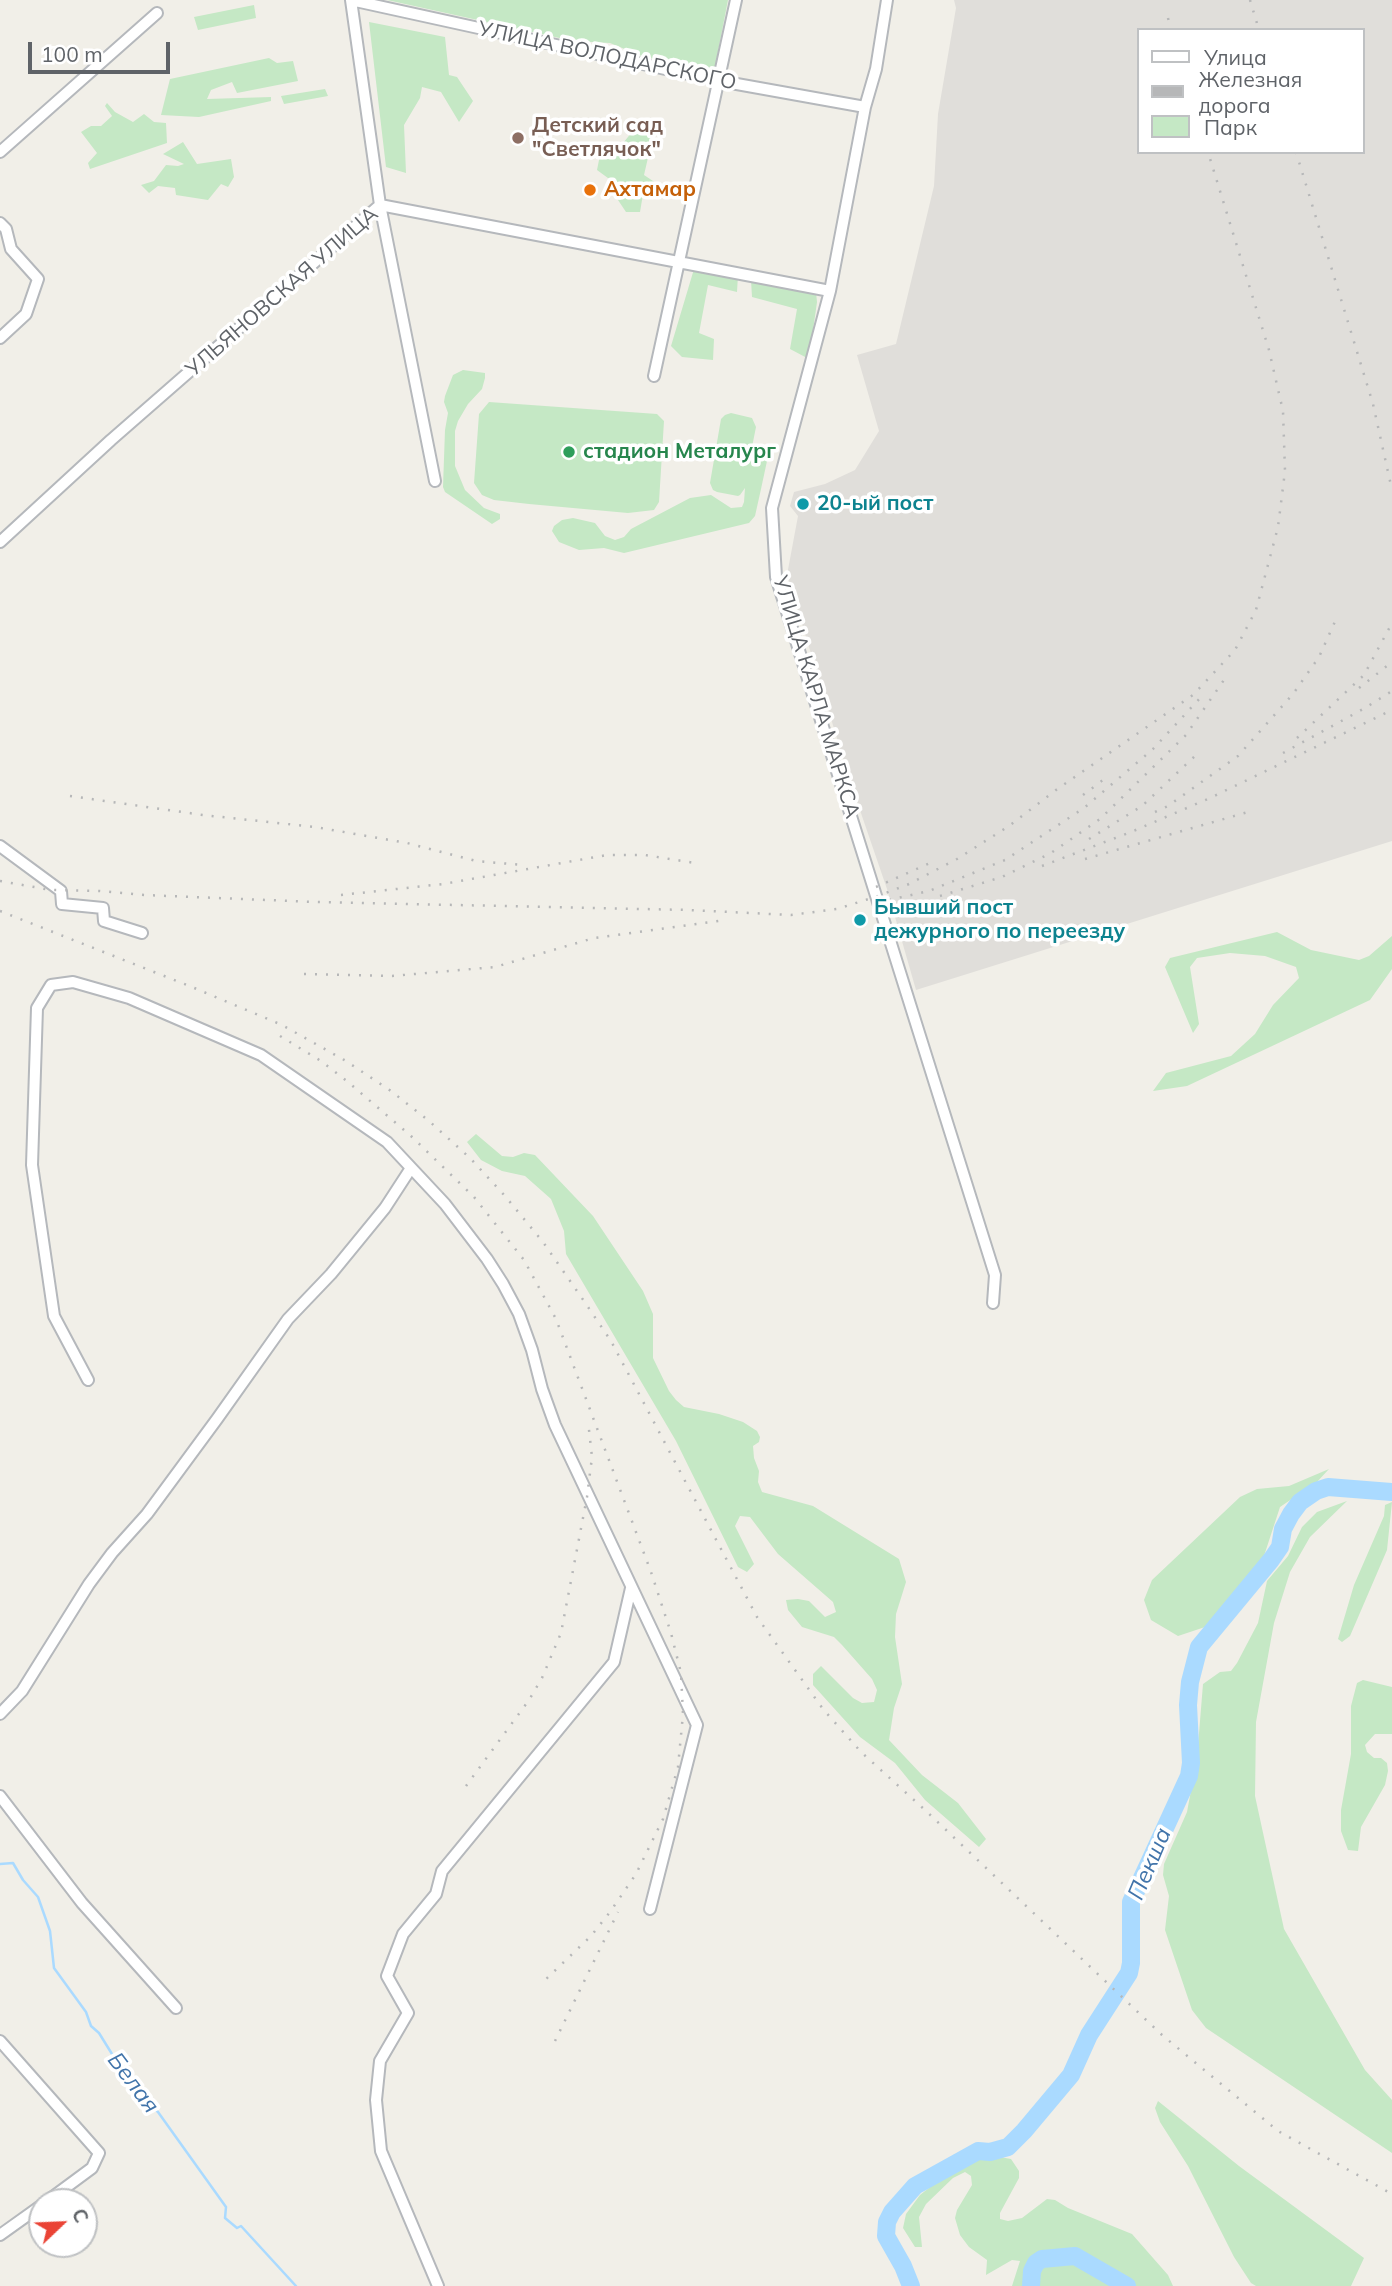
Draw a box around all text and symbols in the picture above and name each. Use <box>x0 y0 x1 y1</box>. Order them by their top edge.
street label: УЛИЦА ВОЛОДАРСКОГО <box>476 16 738 96</box>
scale bar <box>32 28 173 72</box>
legend <box>1136 28 1364 154</box>
text: 100 m <box>41 41 103 67</box>
text: Улица <box>1204 44 1267 70</box>
text: Железная дорога <box>1198 66 1302 118</box>
place label: Детский сад "Светлячок" <box>532 113 663 163</box>
text: Парк <box>1204 114 1257 140</box>
marker: Детский сад "Светлячок" <box>510 130 526 146</box>
place label: Ахтамар <box>604 177 696 203</box>
marker: Ахтамар <box>582 182 598 198</box>
street label: УЛЬЯНОВСКАЯ УЛИЦА <box>181 202 383 382</box>
place label: стадион Металург <box>583 439 776 465</box>
marker: стадион Металург <box>561 444 577 460</box>
place label: 20-ый пост <box>817 491 933 517</box>
marker: 20-ый пост <box>795 496 811 512</box>
street label: УЛИЦА КАРЛА МАРКСА <box>767 573 865 821</box>
place label: Бывший пост дежурного по переезду <box>874 895 1125 945</box>
marker: Бывший пост дежурного по переезду <box>852 912 868 928</box>
water label: Пекша <box>1123 1824 1177 1904</box>
water label: Белая <box>101 2047 165 2119</box>
north arrow <box>28 2188 98 2258</box>
text: С <box>67 2205 94 2226</box>

